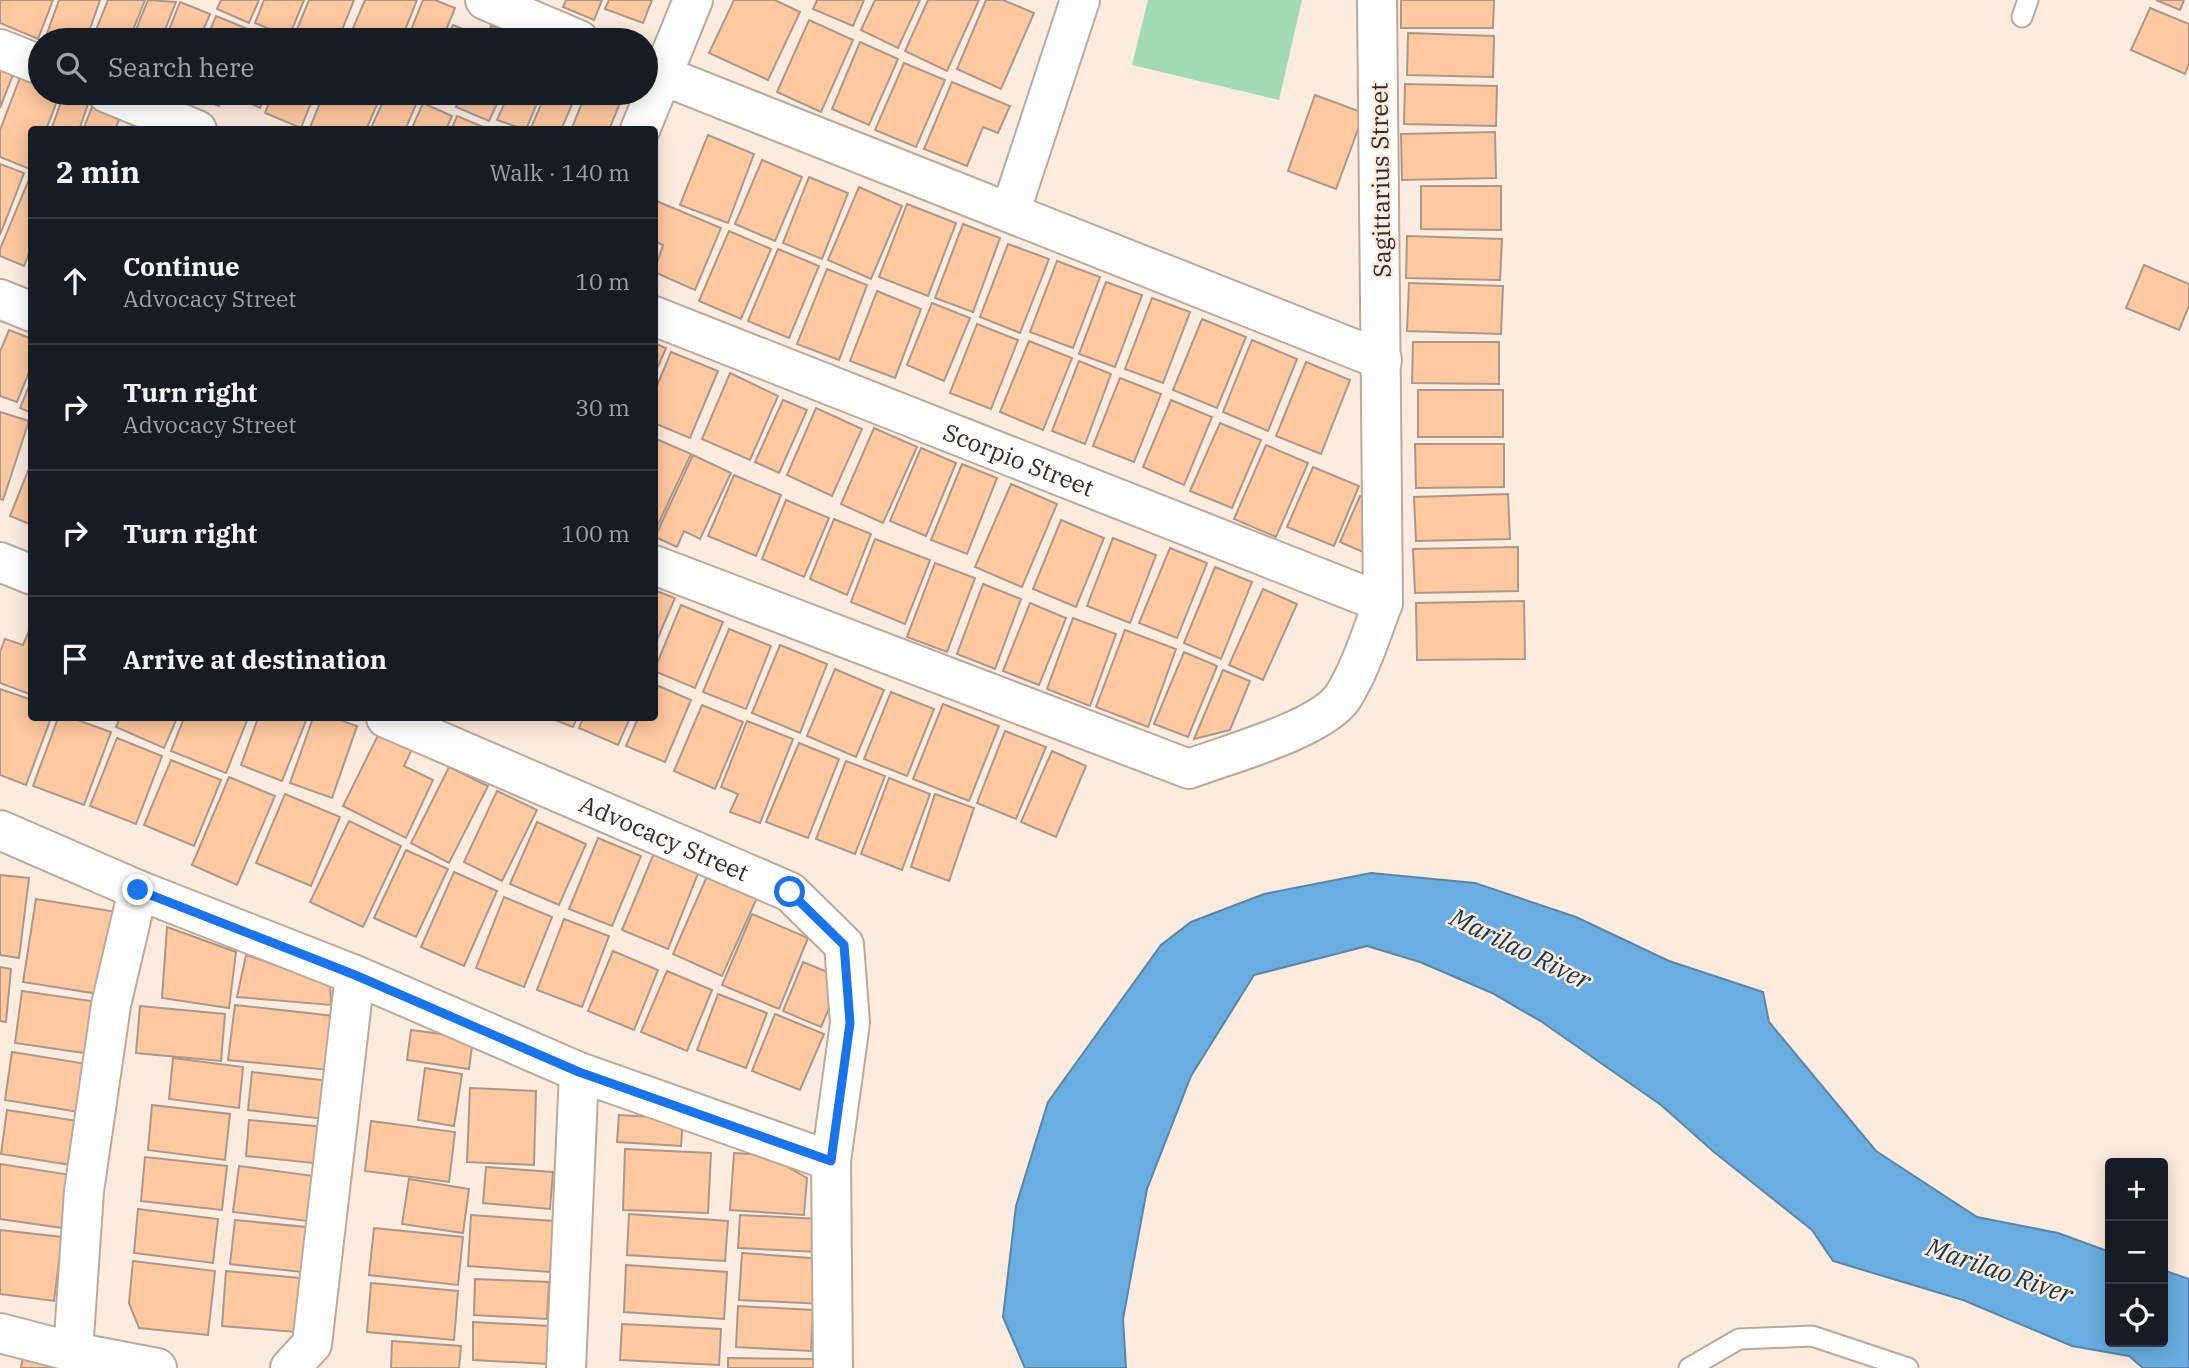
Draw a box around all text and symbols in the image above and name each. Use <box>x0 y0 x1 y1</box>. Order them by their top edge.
search box <box>28 28 658 105</box>
icon: search <box>52 48 90 86</box>
text: Search here <box>108 50 254 84</box>
street label: Sagittarius Street <box>1362 82 1398 278</box>
text: 2 min <box>56 152 140 191</box>
text: Walk · 140 m <box>489 157 630 187</box>
text: Continue <box>123 249 240 283</box>
icon: ahead <box>56 262 94 300</box>
text: 10 m <box>575 266 630 296</box>
text: Advocacy Street <box>123 283 296 313</box>
text: Turn right <box>123 375 257 409</box>
icon: right <box>56 388 94 426</box>
text: 30 m <box>575 392 630 422</box>
text: Advocacy Street <box>123 409 296 439</box>
street label: Scorpio Street <box>939 416 1099 504</box>
icon: right <box>56 514 94 552</box>
text: Turn right <box>123 516 257 550</box>
text: 100 m <box>561 518 630 548</box>
icon: arrive <box>56 640 94 678</box>
text: Arrive at destination <box>123 642 387 676</box>
street label: Advocacy Street <box>575 787 754 888</box>
route end <box>122 874 153 905</box>
route start <box>774 876 805 907</box>
water label: Marilao River <box>1444 899 1598 997</box>
map controls <box>2105 1158 2168 1347</box>
button: + <box>2105 1158 2168 1221</box>
button: − <box>2105 1221 2168 1284</box>
water label: Marilao River <box>1921 1229 2078 1311</box>
button: locate <box>2105 1284 2168 1347</box>

